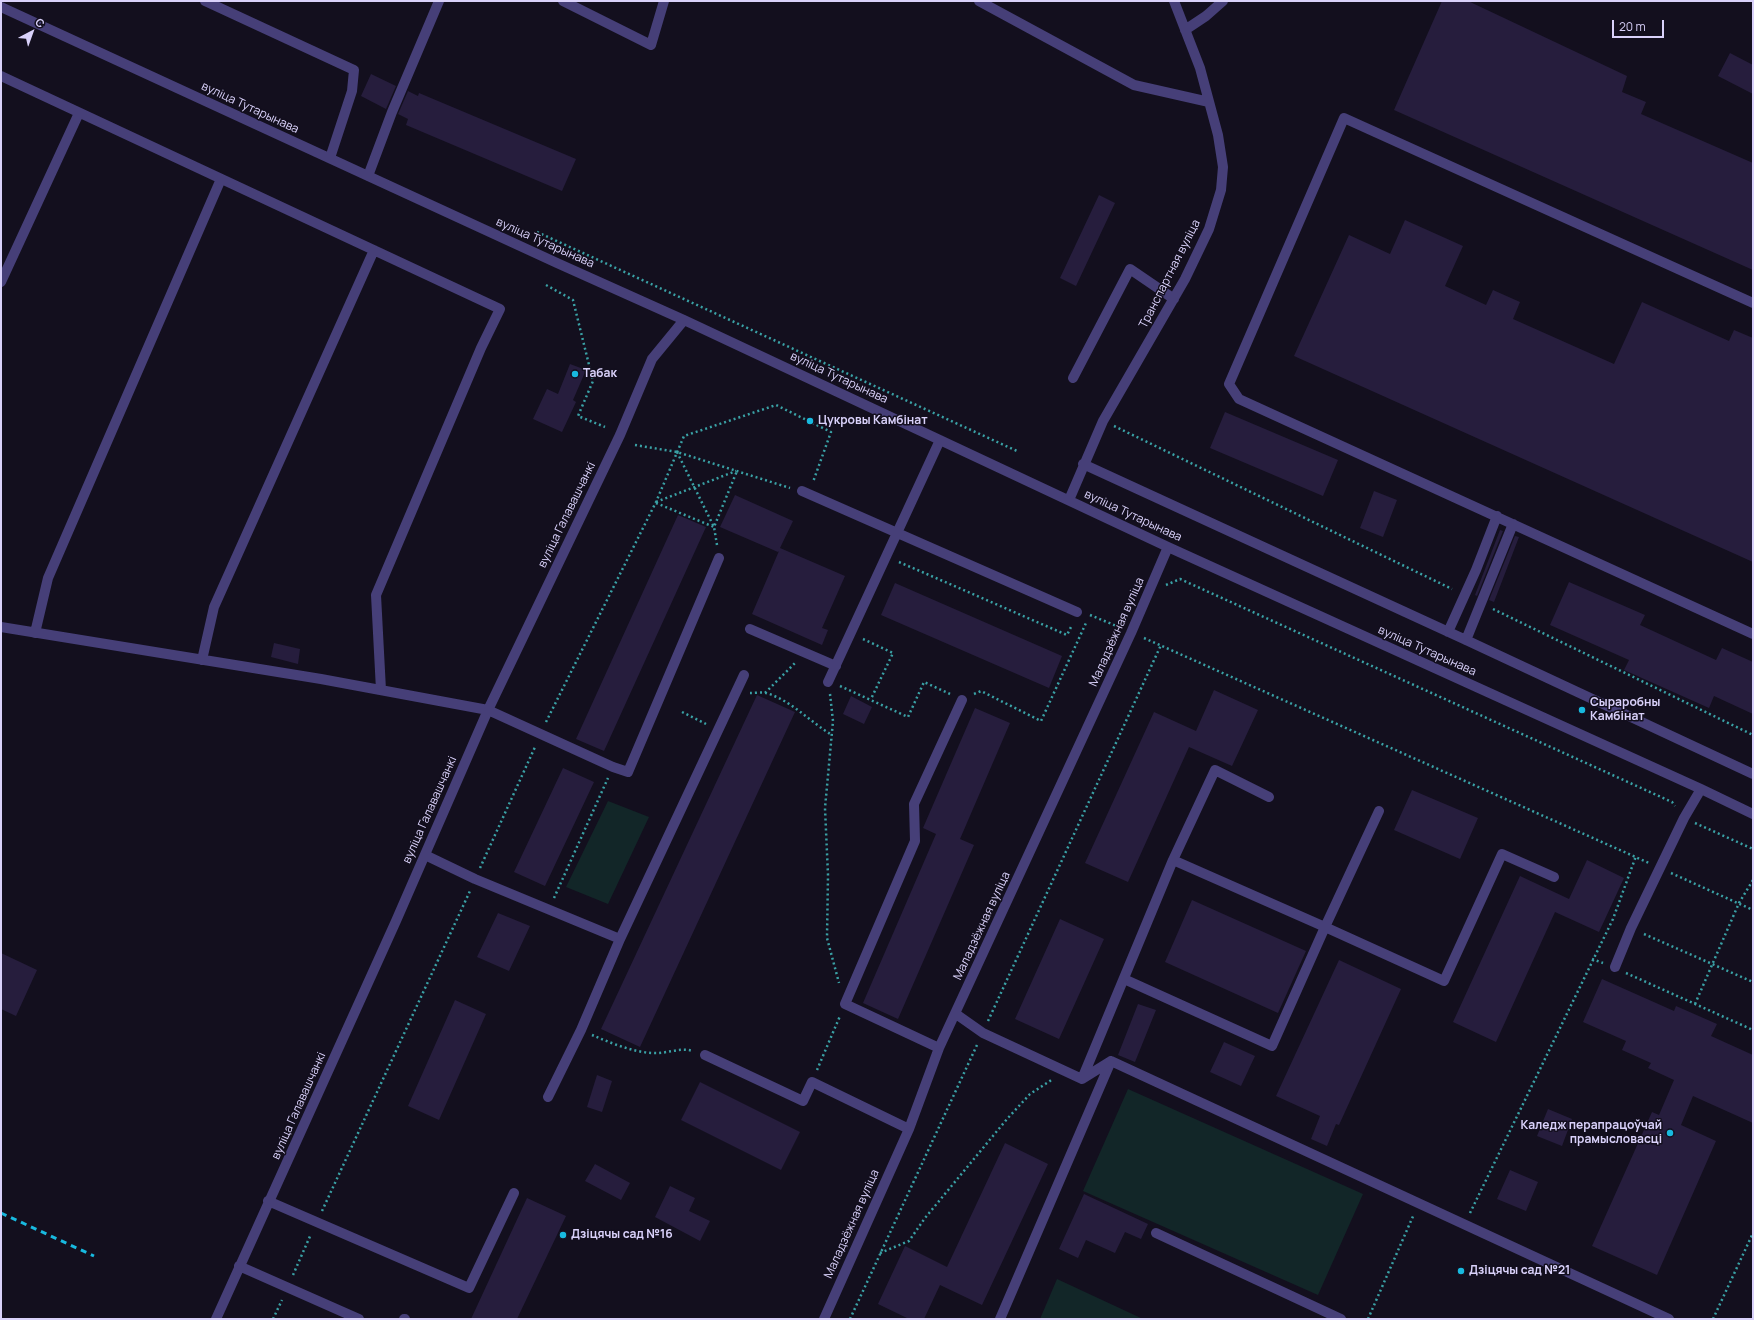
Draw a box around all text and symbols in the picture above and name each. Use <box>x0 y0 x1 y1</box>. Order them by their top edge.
north arrow <box>12 12 52 52</box>
scale bar <box>1614 12 1666 38</box>
text: С <box>32 14 48 31</box>
text: 20 m <box>1619 18 1646 35</box>
street label: вуліца Тутарынава <box>199 79 301 137</box>
street label: вуліца Тутарынава <box>494 215 596 271</box>
street label: Транспартная вуліца <box>1136 217 1204 331</box>
street label: вуліца Тутарынава <box>788 349 890 407</box>
place label: Табак <box>583 367 617 381</box>
marker: Табак <box>570 369 580 379</box>
place label: Цукровы Камбінат <box>818 414 928 428</box>
marker: Цукровы Камбінат <box>805 416 815 426</box>
street label: вуліца Галавашчанкі <box>535 460 599 570</box>
street label: вуліца Тутарынава <box>1082 487 1184 545</box>
street label: Маладзёжная вуліца <box>1086 575 1148 689</box>
street label: вуліца Тутарынава <box>1376 623 1478 679</box>
place label: Сыраробны Камбінат <box>1590 696 1660 724</box>
marker: Сыраробны Камбінат <box>1577 705 1587 715</box>
street label: вуліца Галавашчанкі <box>400 754 460 866</box>
street label: Маладзёжная вуліца <box>951 870 1013 982</box>
street label: вуліца Галавашчанкі <box>269 1050 329 1162</box>
place label: Каледж перапрацоўчай прамысловасці <box>1520 1119 1662 1147</box>
marker: Каледж перапрацоўчай прамысловасці <box>1665 1128 1675 1138</box>
street label: Маладзёжная вуліца <box>821 1167 883 1281</box>
place label: Дзіцячы сад №16 <box>571 1228 673 1242</box>
marker: Дзіцячы сад №16 <box>558 1230 568 1240</box>
place label: Дзіцячы сад №21 <box>1469 1264 1570 1278</box>
marker: Дзіцячы сад №21 <box>1456 1266 1466 1276</box>

